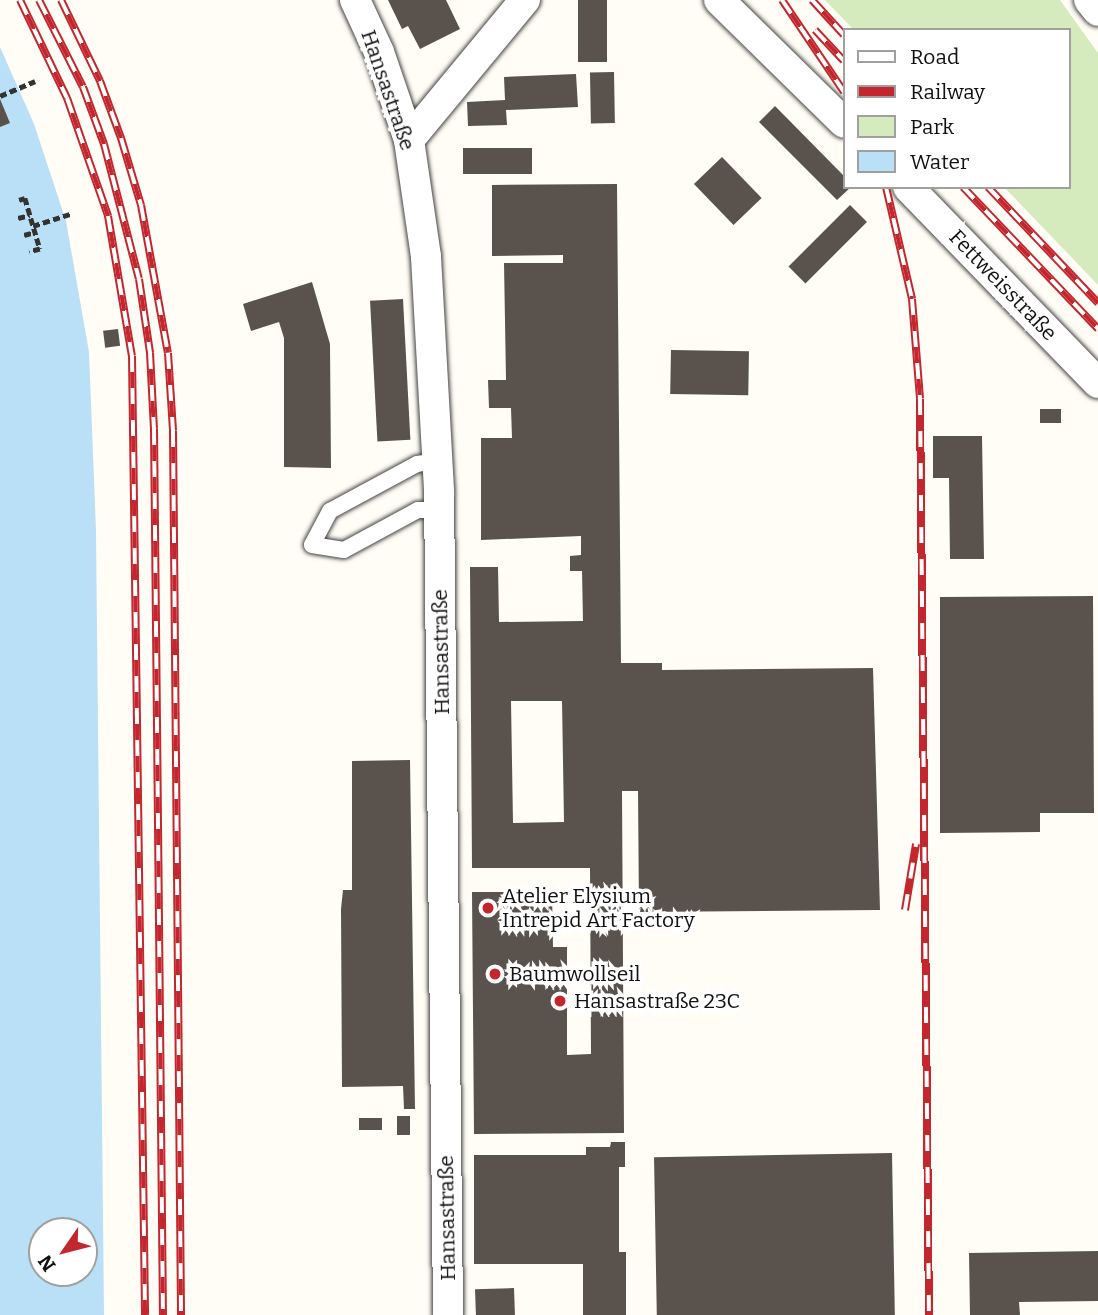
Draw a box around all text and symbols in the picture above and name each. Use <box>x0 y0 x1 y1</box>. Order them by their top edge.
street label: Hansastraße <box>356 27 420 153</box>
legend <box>842 28 1070 189</box>
text: Road <box>910 44 959 70</box>
text: Railway <box>910 79 985 105</box>
text: Park <box>910 114 954 140</box>
text: Water <box>910 149 969 175</box>
street label: Fettweisstraße <box>944 224 1062 346</box>
street label: Hansastraße <box>427 589 455 715</box>
place label: Atelier Elysium Intrepid Art Factory <box>502 883 695 933</box>
marker: Atelier Elysium Intrepid Art Factory <box>480 900 496 916</box>
place label: Baumwollseil <box>509 961 640 987</box>
marker: Baumwollseil <box>487 966 503 982</box>
place label: Hansastraße 23C <box>574 988 740 1014</box>
marker: Hansastraße 23C <box>552 993 568 1009</box>
street label: Hansastraße <box>433 1155 461 1281</box>
north arrow <box>28 1217 98 1287</box>
text: N <box>33 1251 61 1276</box>

